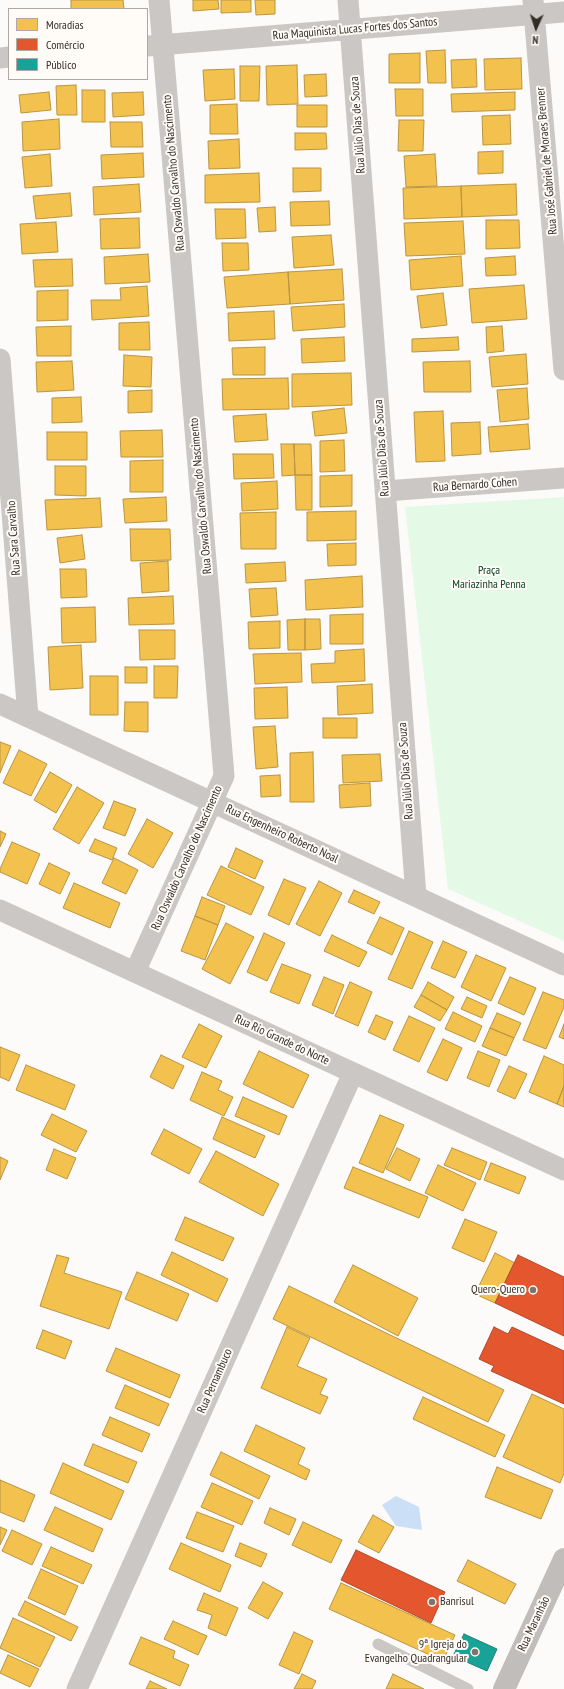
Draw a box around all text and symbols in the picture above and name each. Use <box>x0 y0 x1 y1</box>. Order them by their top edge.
legend <box>8 8 148 80</box>
north arrow <box>516 8 556 48</box>
street label: Rua Maquinista Lucas Fortes dos Santos <box>272 15 438 43</box>
text: Moradias <box>46 17 84 32</box>
text: N <box>532 33 539 47</box>
text: Comércio <box>46 37 84 52</box>
text: Público <box>46 57 76 72</box>
street label: Rua Júlio Dias de Souza <box>347 76 369 174</box>
street label: Rua José Gabriel de Moraes Brenner <box>533 87 561 235</box>
street label: Rua Oswaldo Carvalho do Nascimento <box>160 94 188 252</box>
street label: Rua Júlio Dias de Souza <box>371 399 393 497</box>
street label: Rua Oswaldo Carvalho do Nascimento <box>187 417 215 575</box>
street label: Rua Bernardo Cohen <box>432 475 518 495</box>
street label: Rua Sara Carvalho <box>4 500 24 576</box>
park label: Praça Mariazinha Penna <box>452 564 526 592</box>
street label: Rua Júlio Dias de Souza <box>395 722 417 820</box>
street label: Rua Oswaldo Carvalho do Nascimento <box>149 783 225 933</box>
street label: Rua Engenheiro Roberto Noal <box>224 802 340 866</box>
street label: Rua Rio Grande do Norte <box>232 1012 332 1068</box>
place label: Quero-Quero <box>471 1283 525 1297</box>
marker: Quero-Quero <box>528 1285 538 1295</box>
street label: Rua Pernambuco <box>194 1346 236 1416</box>
street label: Rua Maranhão <box>515 1594 553 1654</box>
place label: Banrisul <box>440 1595 474 1609</box>
marker: Banrisul <box>427 1597 437 1607</box>
place label: 9ª Igreja do Evangelho Quadrangular <box>365 1638 467 1666</box>
marker: 9ª Igreja do Evangelho Quadrangular <box>470 1647 480 1657</box>

